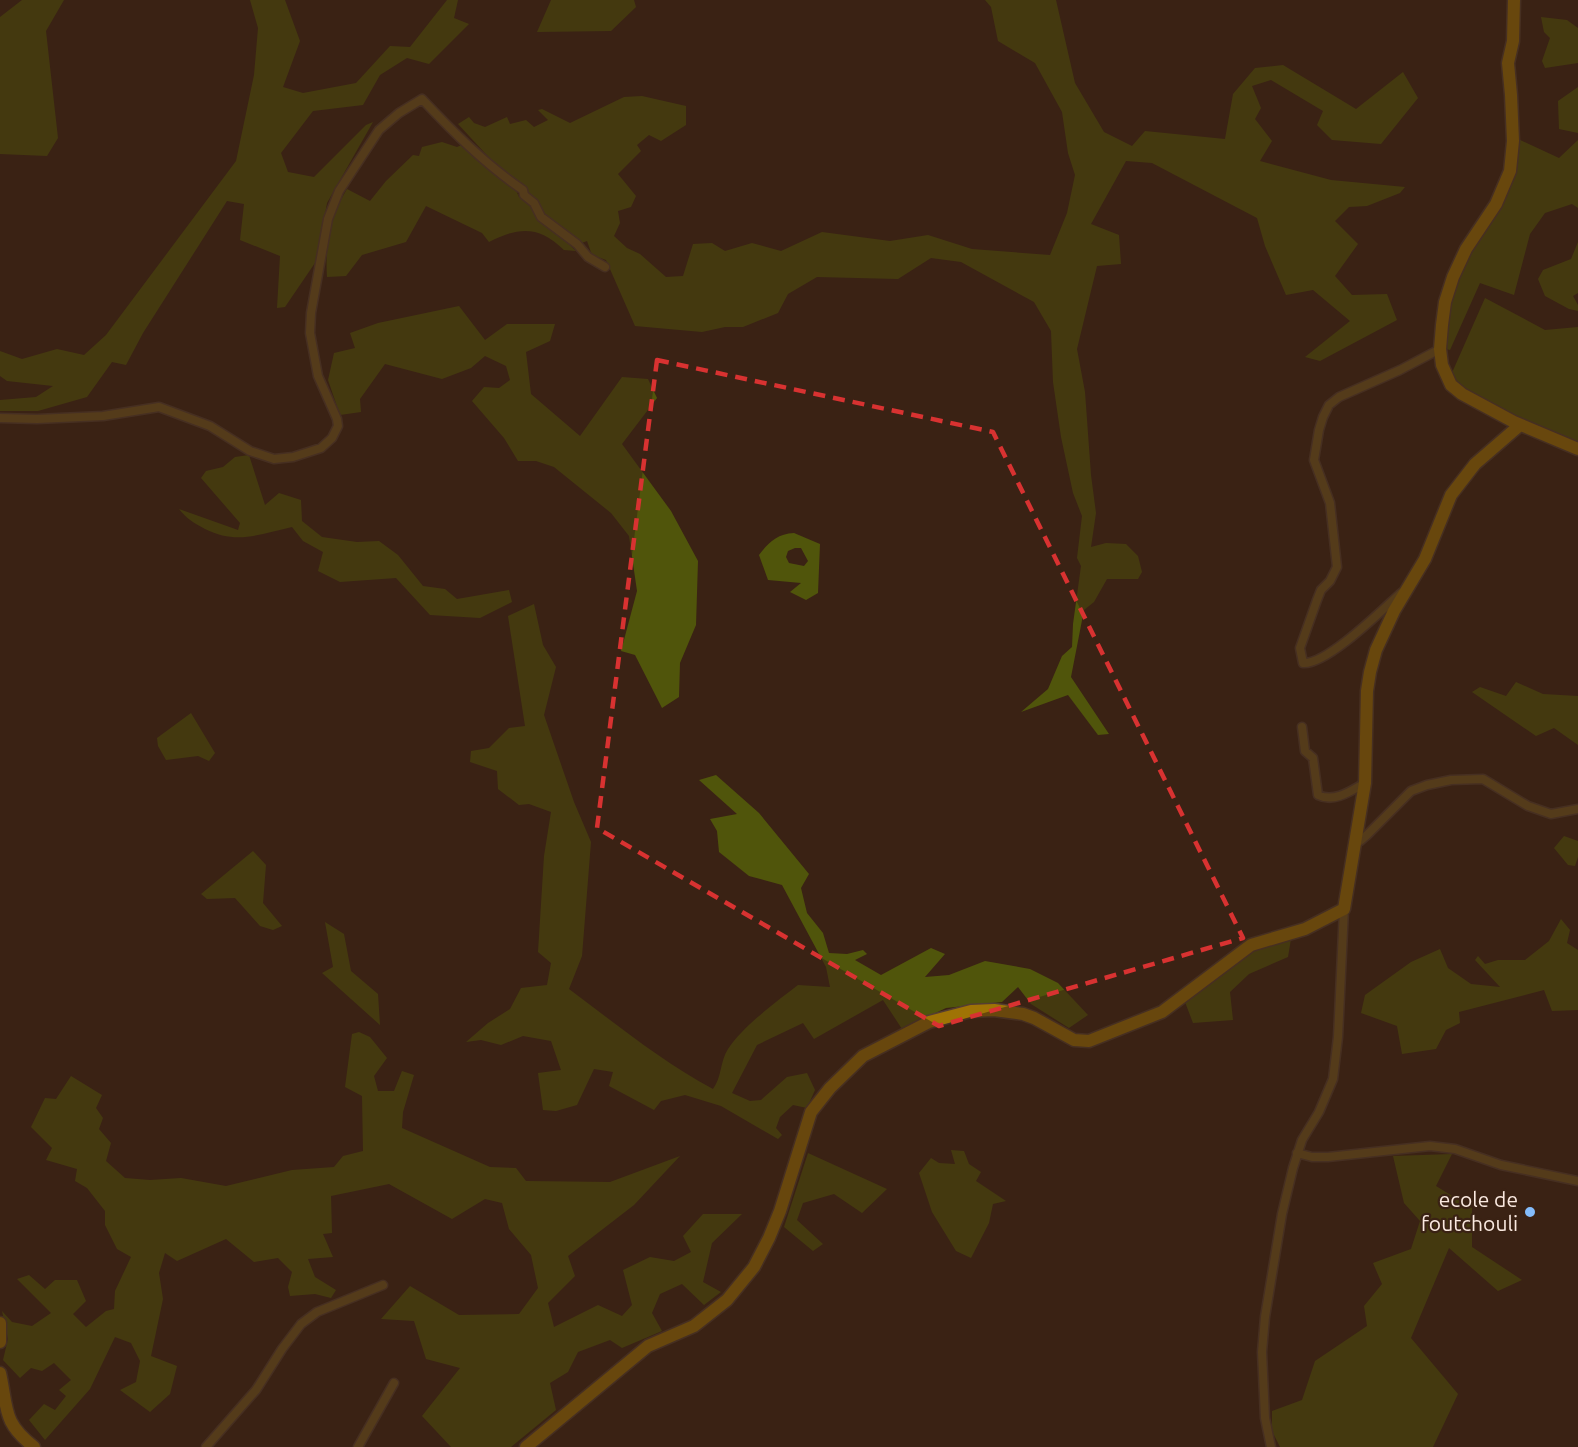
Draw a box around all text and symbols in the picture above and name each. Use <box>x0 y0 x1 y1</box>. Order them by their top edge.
place label: ecole de foutchouli <box>1421 1187 1518 1235</box>
marker: ecole de foutchouli <box>1523 1205 1537 1219</box>

